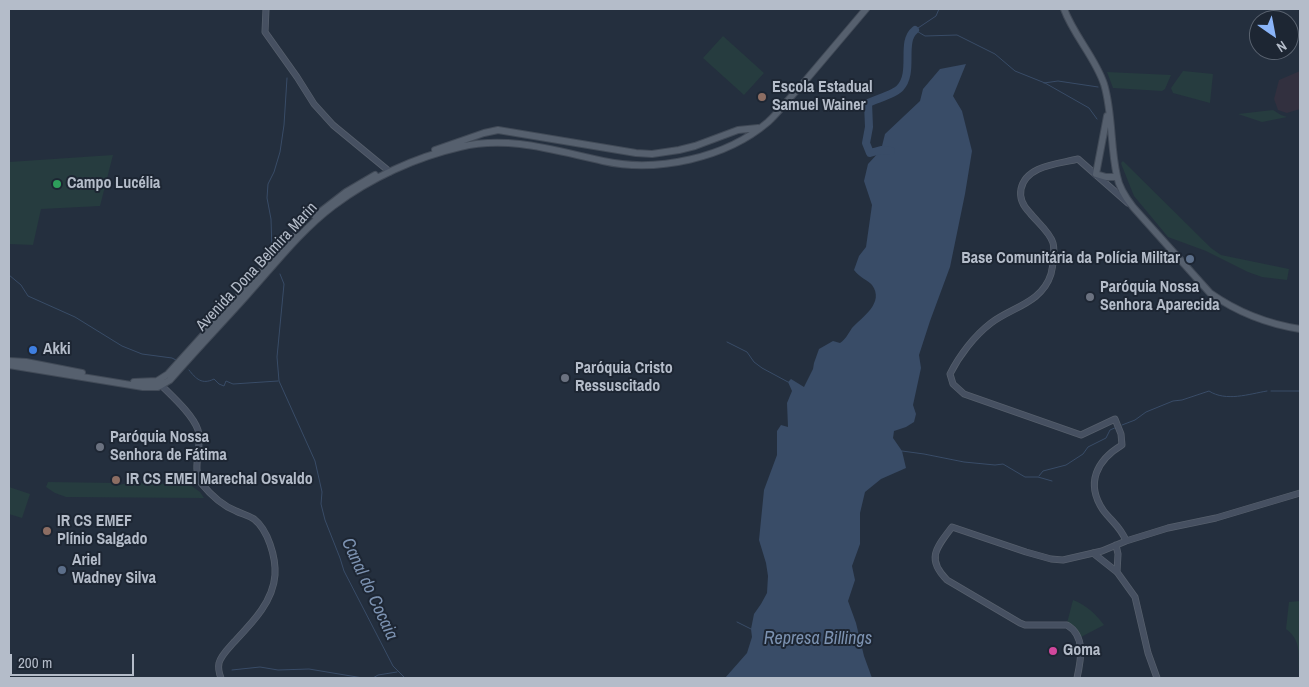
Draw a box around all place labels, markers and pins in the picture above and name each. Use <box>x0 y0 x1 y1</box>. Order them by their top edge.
place label: Escola Estadual Samuel Wainer <box>772 78 873 116</box>
marker: Escola Estadual Samuel Wainer <box>756 91 768 103</box>
place label: Campo Lucélia <box>67 174 160 194</box>
marker: Campo Lucélia <box>51 178 63 190</box>
place label: Base Comunitária da Polícia Militar <box>961 249 1180 269</box>
marker: Base Comunitária da Polícia Militar <box>1184 253 1196 265</box>
place label: Paróquia Nossa Senhora Aparecida <box>1100 278 1220 316</box>
marker: Paróquia Nossa Senhora Aparecida <box>1084 291 1096 303</box>
place label: Akki <box>43 340 71 360</box>
marker: Akki <box>27 344 39 356</box>
place label: Paróquia Cristo Ressuscitado <box>575 359 673 397</box>
marker: Paróquia Cristo Ressuscitado <box>559 372 571 384</box>
place label: Paróquia Nossa Senhora de Fátima <box>110 428 227 466</box>
marker: Paróquia Nossa Senhora de Fátima <box>94 441 106 453</box>
place label: IR CS EMEI Marechal Osvaldo <box>126 470 313 490</box>
marker: IR CS EMEI Marechal Osvaldo <box>110 474 122 486</box>
place label: IR CS EMEF Plínio Salgado <box>57 512 147 550</box>
marker: IR CS EMEF Plínio Salgado <box>41 525 53 537</box>
place label: Ariel Wadney Silva <box>72 551 156 589</box>
marker: Ariel Wadney Silva <box>56 564 68 576</box>
place label: Goma <box>1063 641 1100 661</box>
marker: Goma <box>1047 645 1059 657</box>

